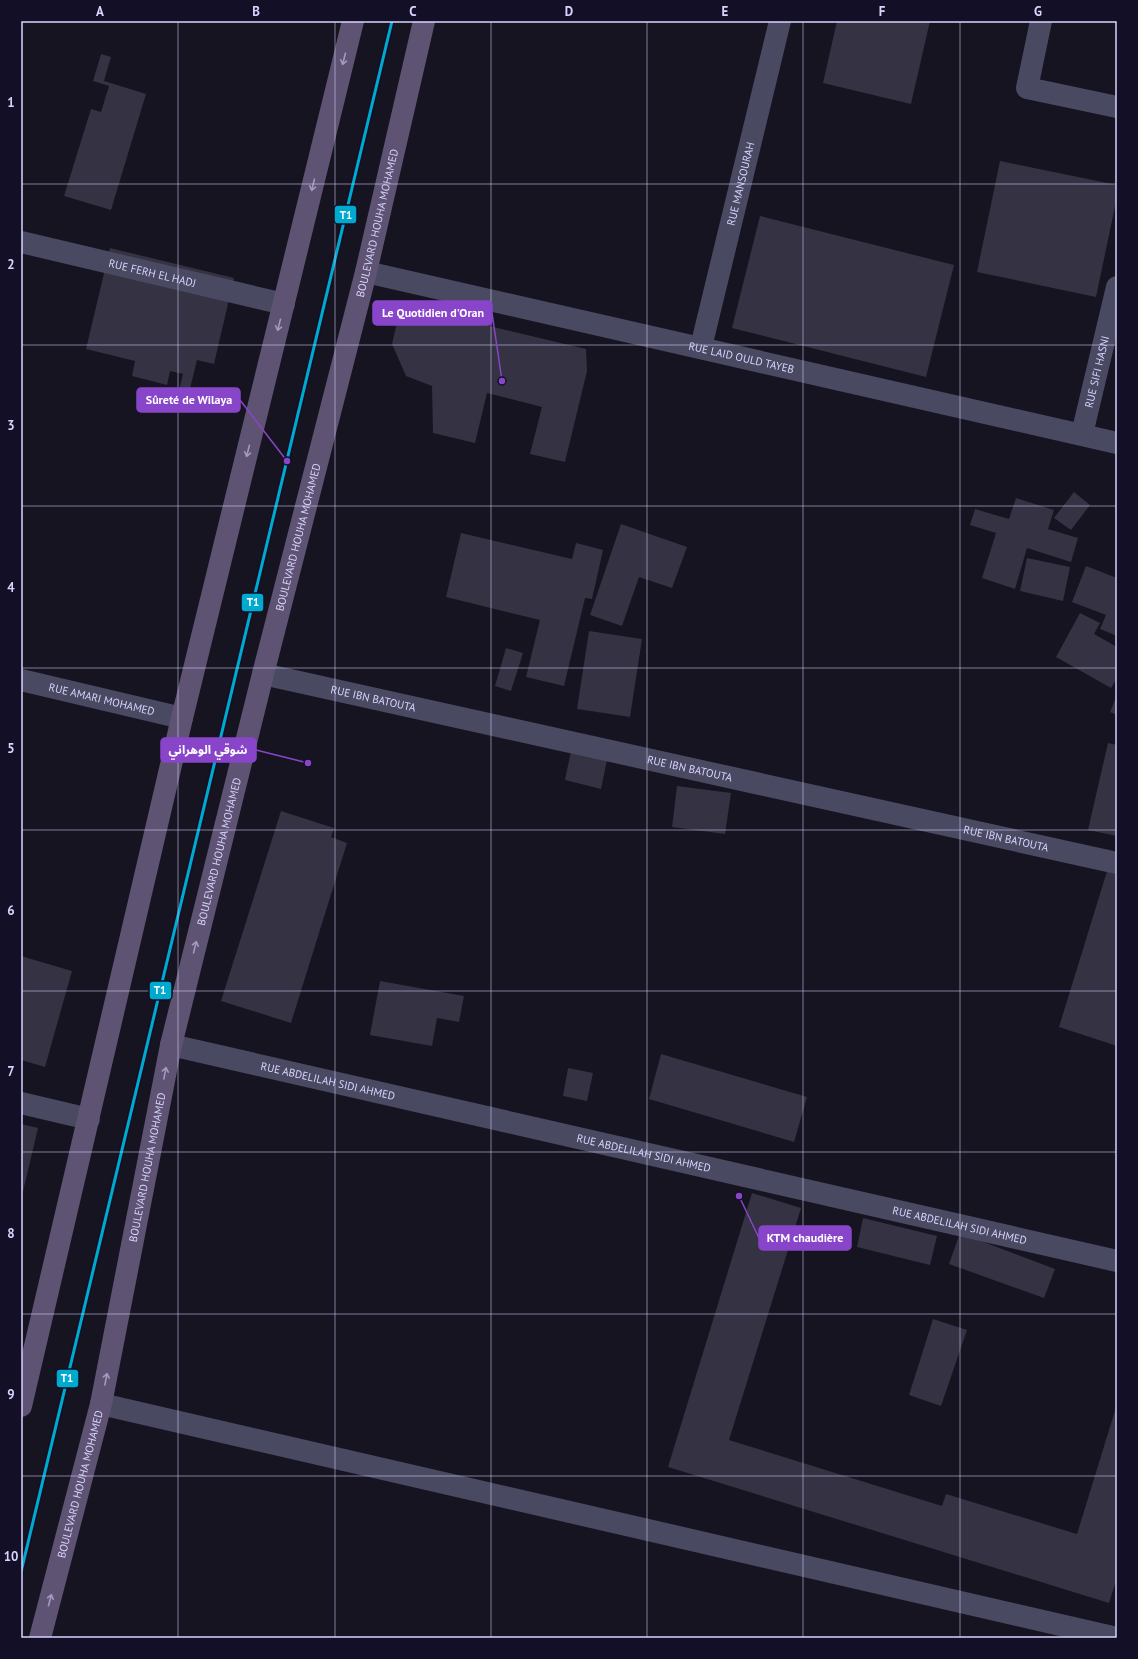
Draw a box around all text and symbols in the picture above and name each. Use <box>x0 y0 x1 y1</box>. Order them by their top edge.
text: A <box>96 3 104 20</box>
text: B <box>252 3 260 20</box>
text: C <box>409 3 417 20</box>
text: D <box>565 3 573 20</box>
text: E <box>722 3 729 20</box>
text: F <box>879 3 886 20</box>
text: G <box>1034 3 1042 20</box>
one-way arrow <box>340 52 347 65</box>
text: 1 <box>7 94 15 111</box>
street label: RUE MANSOURAH <box>724 140 757 227</box>
street label: BOULEVARD HOUHA MOHAMED <box>353 147 401 299</box>
one-way arrow <box>309 178 316 191</box>
line badge: T1 <box>334 205 357 224</box>
text: T1 <box>340 208 352 222</box>
text: 2 <box>7 256 15 273</box>
street label: RUE FERH EL HADJ <box>107 256 198 290</box>
callout: Le Quotidien d'Oran <box>373 301 492 325</box>
text: Le Quotidien d'Oran <box>382 305 484 320</box>
one-way arrow <box>274 318 282 331</box>
street label: RUE SIFI HASNI <box>1081 334 1112 409</box>
street label: RUE LAID OULD TAYEB <box>687 339 796 376</box>
callout: Sûreté de Wilaya <box>137 388 240 412</box>
text: Sûreté de Wilaya <box>146 392 232 407</box>
text: 3 <box>7 417 15 434</box>
one-way arrow <box>243 444 251 457</box>
street label: BOULEVARD HOUHA MOHAMED <box>272 462 324 613</box>
text: 4 <box>7 579 15 596</box>
line badge: T1 <box>241 593 264 612</box>
text: T1 <box>247 595 259 609</box>
street label: RUE AMARI MOHAMED <box>47 680 156 718</box>
street label: RUE IBN BATOUTA <box>329 682 418 715</box>
callout: شوقي الوهراني <box>161 738 256 762</box>
text: 5 <box>7 740 15 757</box>
text: شوقي الوهراني <box>169 742 248 760</box>
street label: RUE IBN BATOUTA <box>646 752 734 785</box>
street label: BOULEVARD HOUHA MOHAMED <box>194 776 244 927</box>
street label: RUE IBN BATOUTA <box>962 822 1050 855</box>
text: 6 <box>7 902 15 919</box>
one-way arrow <box>192 940 199 953</box>
line badge: T1 <box>149 981 172 1000</box>
text: T1 <box>154 983 166 997</box>
street label: RUE ABDELILAH SIDI AHMED <box>259 1059 396 1103</box>
text: 7 <box>7 1063 15 1080</box>
one-way arrow <box>162 1067 170 1080</box>
street label: BOULEVARD HOUHA MOHAMED <box>126 1091 169 1243</box>
street label: RUE ABDELILAH SIDI AHMED <box>575 1131 712 1175</box>
street label: RUE ABDELILAH SIDI AHMED <box>891 1203 1028 1247</box>
text: 8 <box>7 1225 15 1242</box>
callout: KTM chaudière <box>759 1226 851 1250</box>
text: KTM chaudière <box>767 1230 843 1245</box>
line badge: T1 <box>56 1369 79 1388</box>
text: T1 <box>61 1371 73 1385</box>
one-way arrow <box>102 1373 110 1386</box>
text: 9 <box>7 1386 15 1403</box>
street label: BOULEVARD HOUHA MOHAMED <box>54 1409 106 1559</box>
text: 10 <box>4 1548 18 1565</box>
one-way arrow <box>46 1594 54 1607</box>

